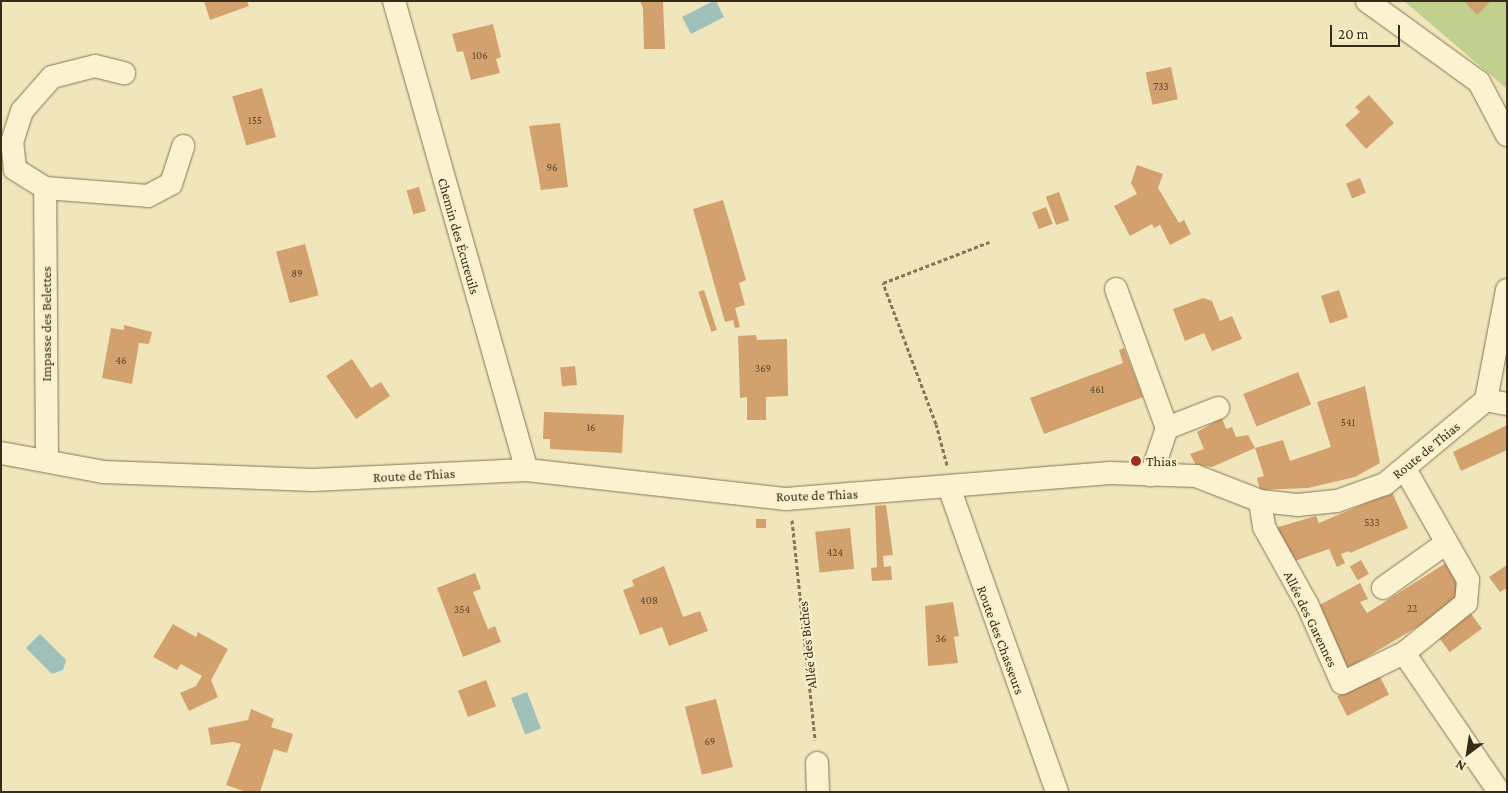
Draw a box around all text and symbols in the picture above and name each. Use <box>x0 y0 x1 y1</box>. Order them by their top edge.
scale bar <box>1333 15 1403 47</box>
text: 20 m <box>1338 26 1369 42</box>
house number: 106 <box>472 48 488 62</box>
house number: 733 <box>1153 79 1169 93</box>
house number: 155 <box>248 113 262 127</box>
house number: 96 <box>546 160 558 174</box>
street label: Chemin des Écureuils <box>434 176 484 296</box>
street label: Impasse des Belettes <box>38 266 54 382</box>
house number: 89 <box>291 266 303 280</box>
house number: 46 <box>115 353 127 367</box>
house number: 369 <box>755 361 771 375</box>
house number: 461 <box>1090 382 1104 396</box>
house number: 541 <box>1341 415 1355 429</box>
street label: Route de Thias <box>1389 418 1463 482</box>
house number: 16 <box>586 420 596 434</box>
place label: Thias <box>1146 453 1177 469</box>
marker: Thias <box>1130 455 1142 467</box>
street label: Route de Thias <box>373 464 455 486</box>
street label: Route de Thias <box>776 485 858 505</box>
house number: 533 <box>1364 515 1380 529</box>
house number: 424 <box>827 545 843 559</box>
street label: Allée des Garennes <box>1280 568 1342 670</box>
street label: Route des Chasseurs <box>974 584 1028 696</box>
house number: 408 <box>640 593 658 607</box>
street label: Allée des Biches <box>794 600 820 690</box>
house number: 22 <box>1407 601 1417 615</box>
house number: 354 <box>454 602 470 616</box>
house number: 36 <box>936 631 946 645</box>
north arrow <box>1443 728 1493 778</box>
house number: 69 <box>705 734 715 748</box>
text: N <box>1452 757 1468 775</box>

